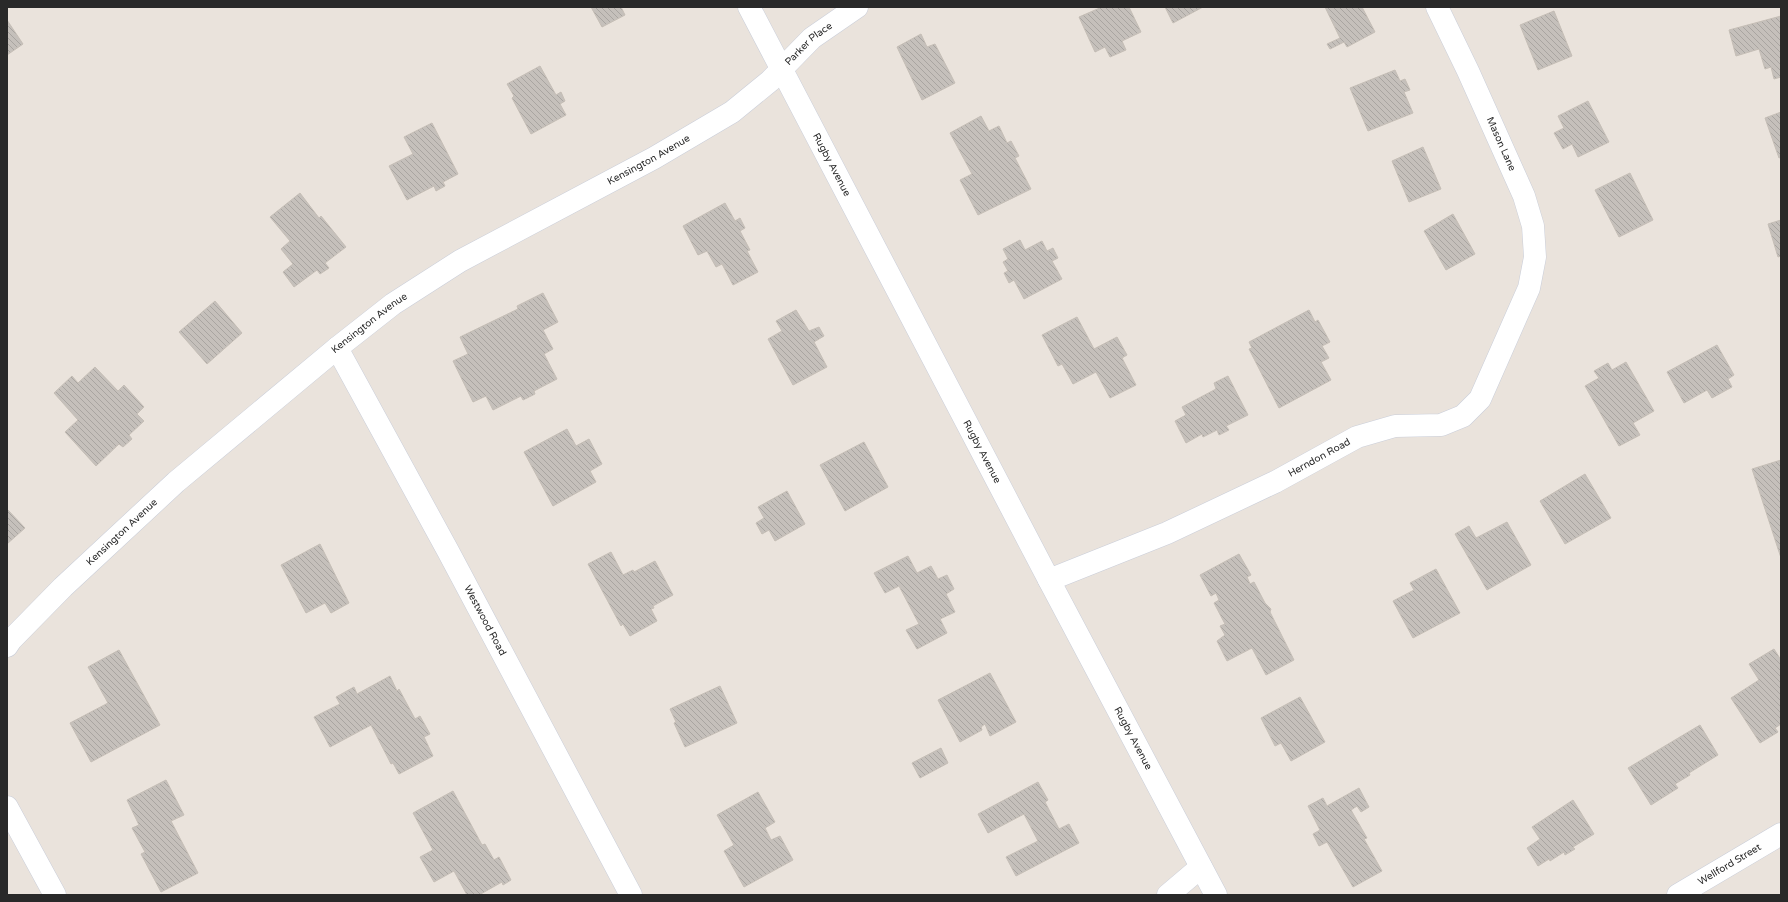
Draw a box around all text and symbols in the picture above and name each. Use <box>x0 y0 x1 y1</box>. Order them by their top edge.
street label: Parker Place <box>783 20 835 68</box>
street label: Mason Lane <box>1484 115 1518 173</box>
street label: Rugby Avenue <box>810 131 853 199</box>
street label: Kensington Avenue <box>605 132 692 188</box>
street label: Kensington Avenue <box>329 290 410 356</box>
street label: Rugby Avenue <box>960 418 1003 486</box>
street label: Herndon Road <box>1286 436 1353 480</box>
street label: Kensington Avenue <box>84 496 160 568</box>
street label: Westwood Road <box>461 583 509 658</box>
street label: Rugby Avenue <box>1111 705 1155 772</box>
street label: Wellford Street <box>1696 841 1763 888</box>

